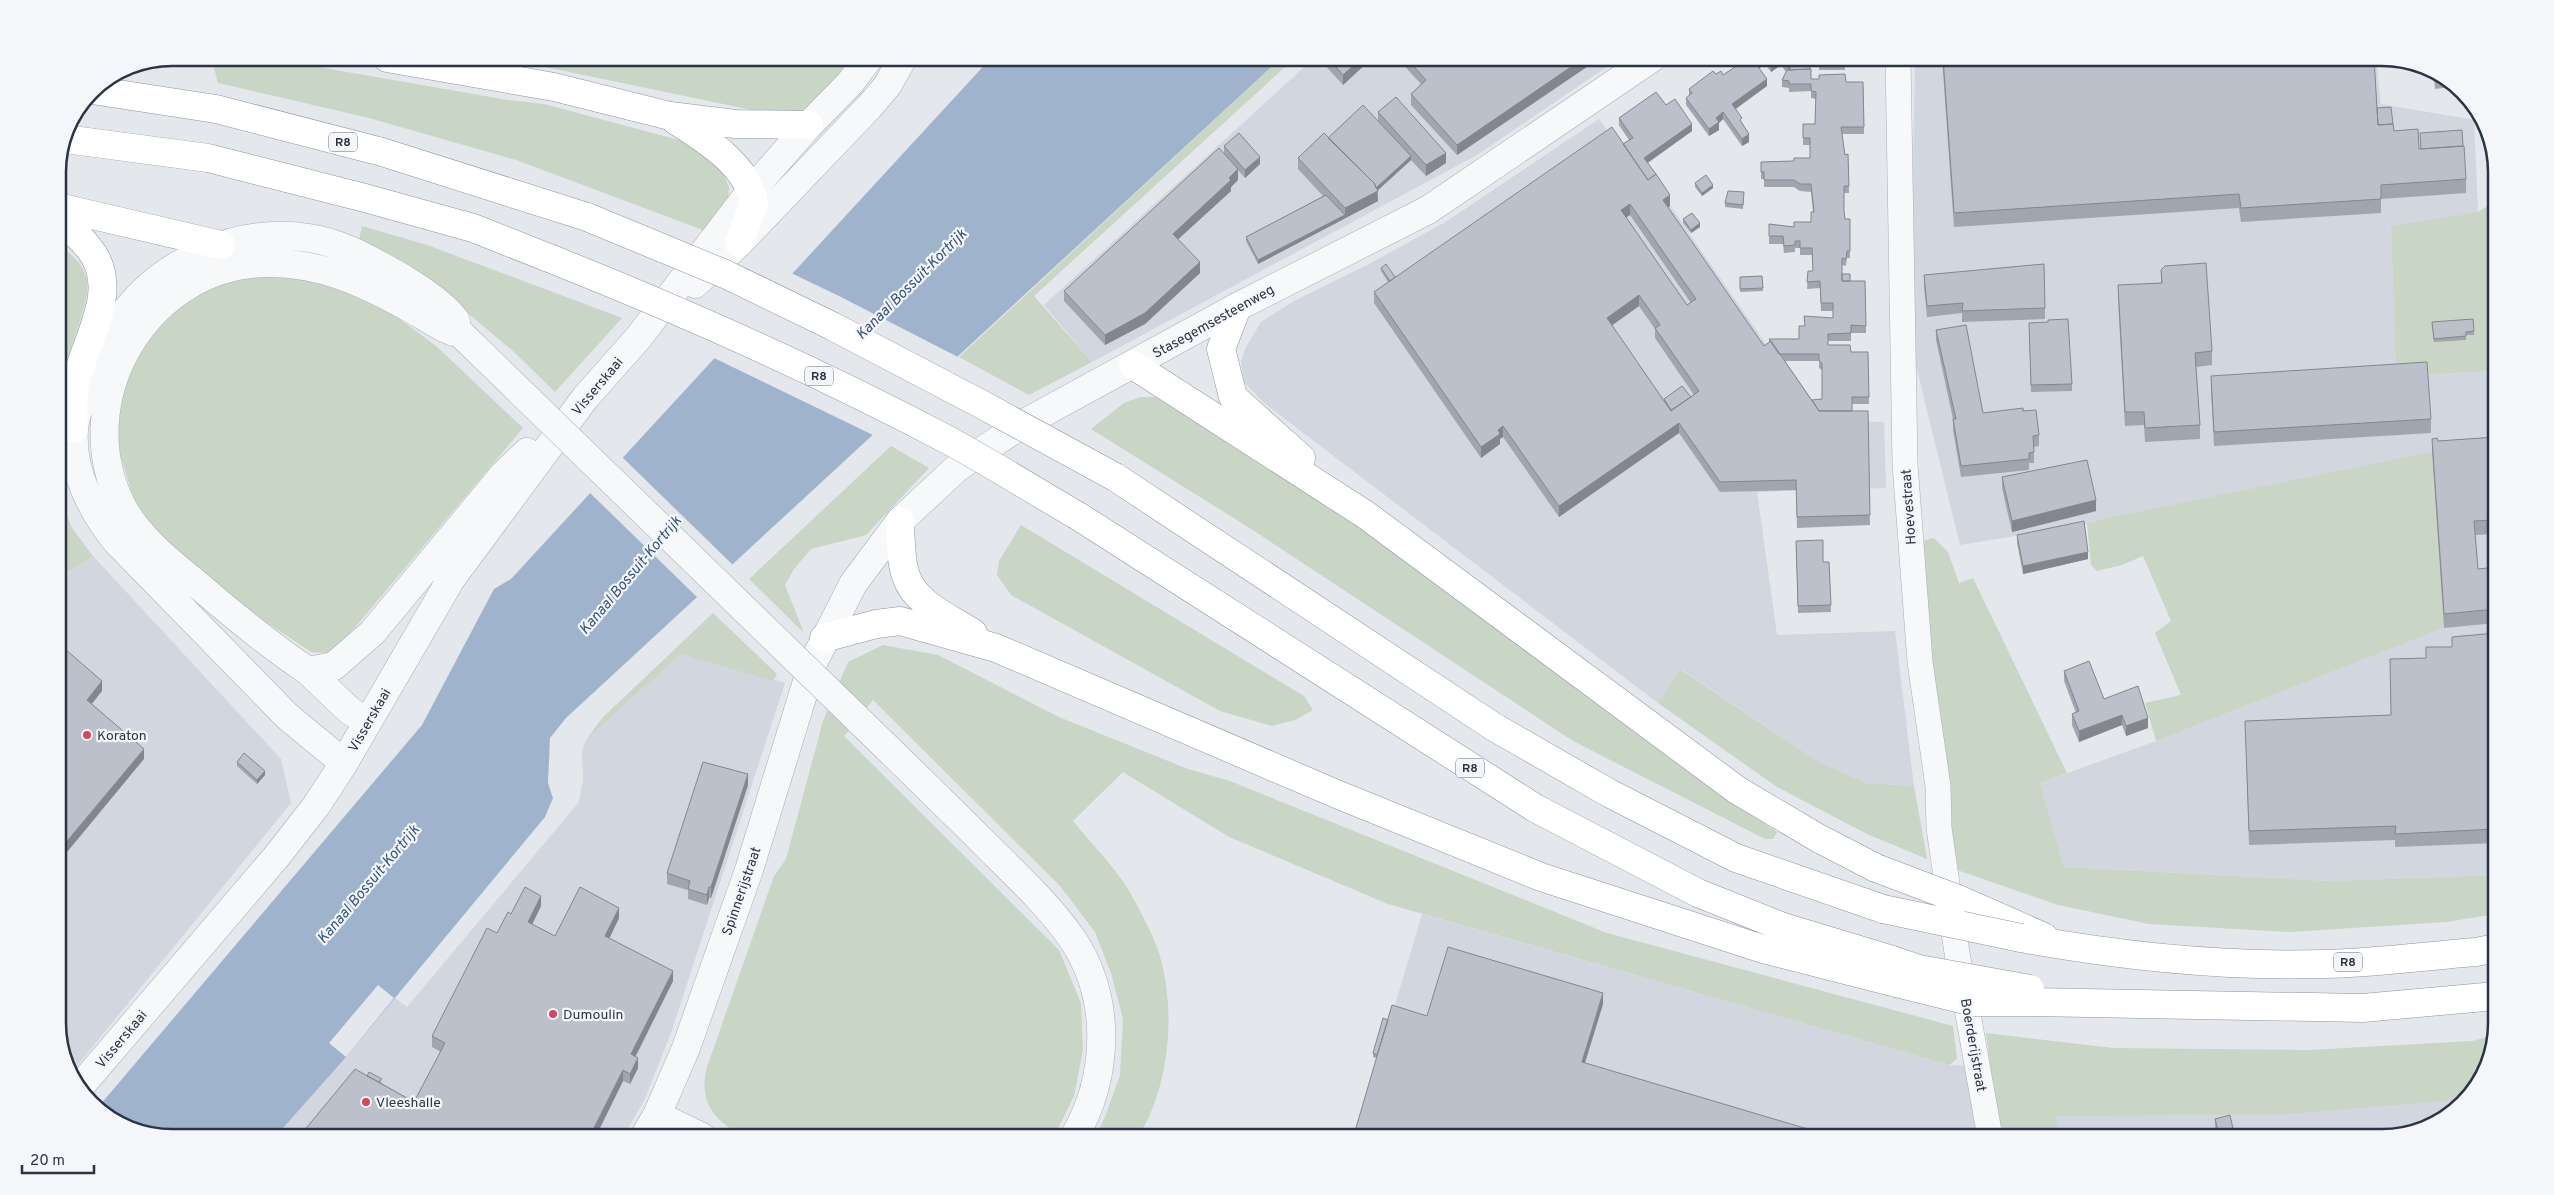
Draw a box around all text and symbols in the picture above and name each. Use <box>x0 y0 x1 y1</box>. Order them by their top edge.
road number: R8 <box>329 132 357 152</box>
water label: Kanaal Bossuit-Kortrijk <box>853 225 972 345</box>
street label: Stasegemsesteenweg <box>1150 282 1278 363</box>
street label: Visserskaai <box>569 354 627 419</box>
road number: R8 <box>805 366 833 386</box>
street label: Hoevestraat <box>1898 468 1921 545</box>
water label: Kanaal Bossuit-Kortrijk <box>576 512 687 639</box>
street label: Visserskaai <box>345 686 395 756</box>
place label: Koraton <box>97 728 147 745</box>
marker: Koraton <box>81 729 93 741</box>
road number: R8 <box>1456 758 1484 778</box>
water label: Kanaal Bossuit-Kortrijk <box>314 821 425 948</box>
street label: Spinnerijstraat <box>719 845 766 938</box>
road number: R8 <box>2334 952 2362 972</box>
street label: Boerderijstraat <box>1956 997 1989 1093</box>
street label: Visserskaai <box>93 1007 151 1072</box>
place label: Dumoulin <box>563 1007 623 1024</box>
marker: Dumoulin <box>547 1008 559 1020</box>
place label: Vleeshalle <box>376 1095 441 1112</box>
marker: Vleeshalle <box>360 1096 372 1108</box>
scale bar <box>22 1142 95 1174</box>
text: 20 m <box>30 1152 65 1171</box>

